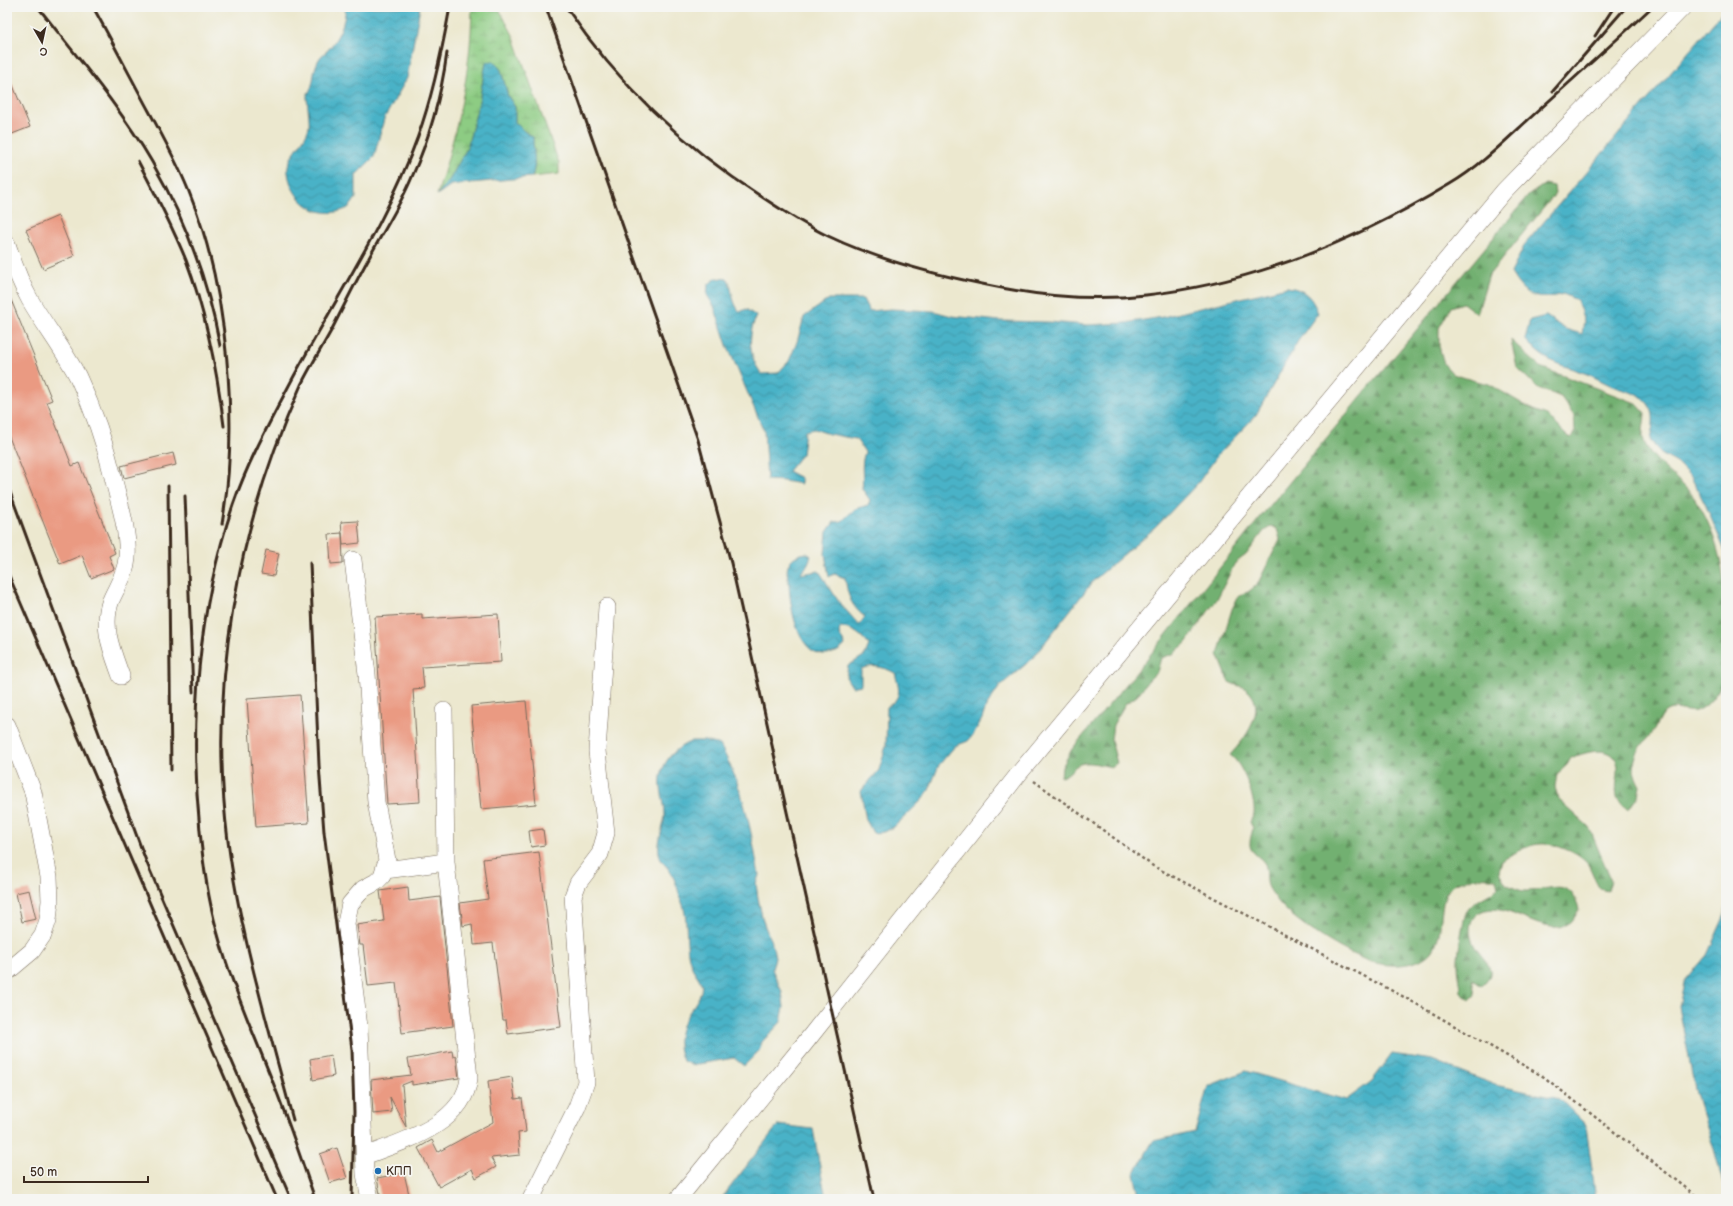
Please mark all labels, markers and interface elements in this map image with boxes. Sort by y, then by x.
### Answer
north arrow [22,22,62,62]
text: С [38,44,48,58]
scale bar [24,1158,148,1184]
place label: КПП [386,1164,412,1179]
text: 50 m [30,1165,57,1180]
marker: КПП [373,1166,383,1176]

